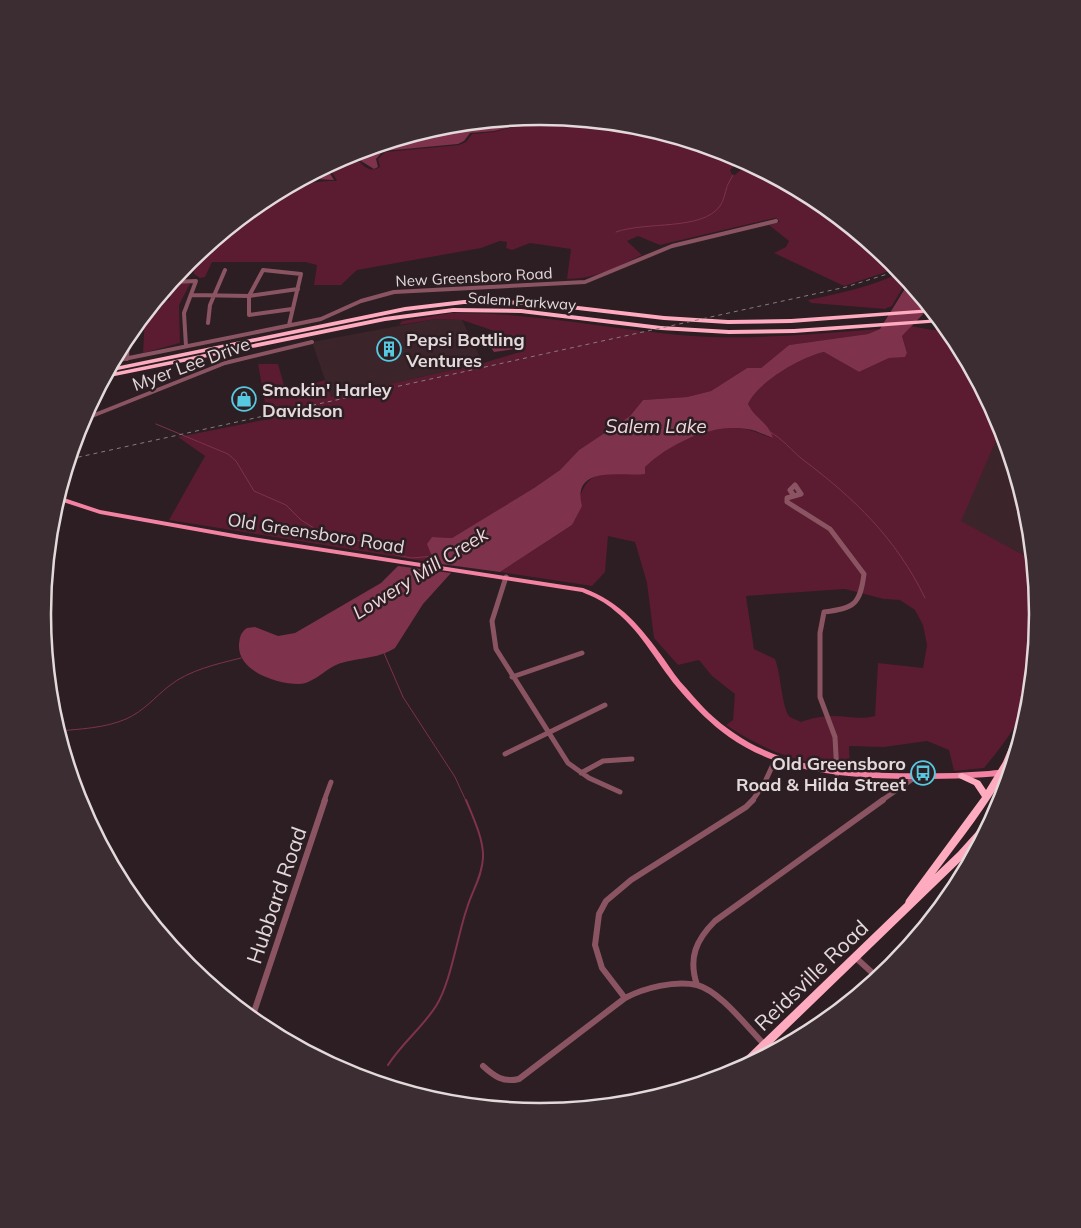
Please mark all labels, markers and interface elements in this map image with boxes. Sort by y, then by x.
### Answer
street label: New Greensboro Road [395,263,553,291]
street label: Salem Parkway [467,288,577,314]
place label: Pepsi Bottling Ventures [405,328,525,372]
street label: Myer Lee Drive [129,332,253,396]
building icon: Pepsi Bottling Ventures [376,336,402,362]
place label: Smokin' Harley Davidson [262,378,392,422]
shop icon: Smokin' Harley Davidson [231,386,257,412]
water label: Salem Lake [605,414,707,438]
street label: Old Greensboro Road [226,508,406,558]
water label: Lowery Mill Creek [348,521,493,624]
place label: Old Greensboro Road & Hilda Street [736,752,906,796]
bus stop icon: Old Greensboro Road & Hilda Street [910,760,936,786]
street label: Hubbard Road [240,823,312,967]
street label: Reidsville Road [749,914,873,1036]

